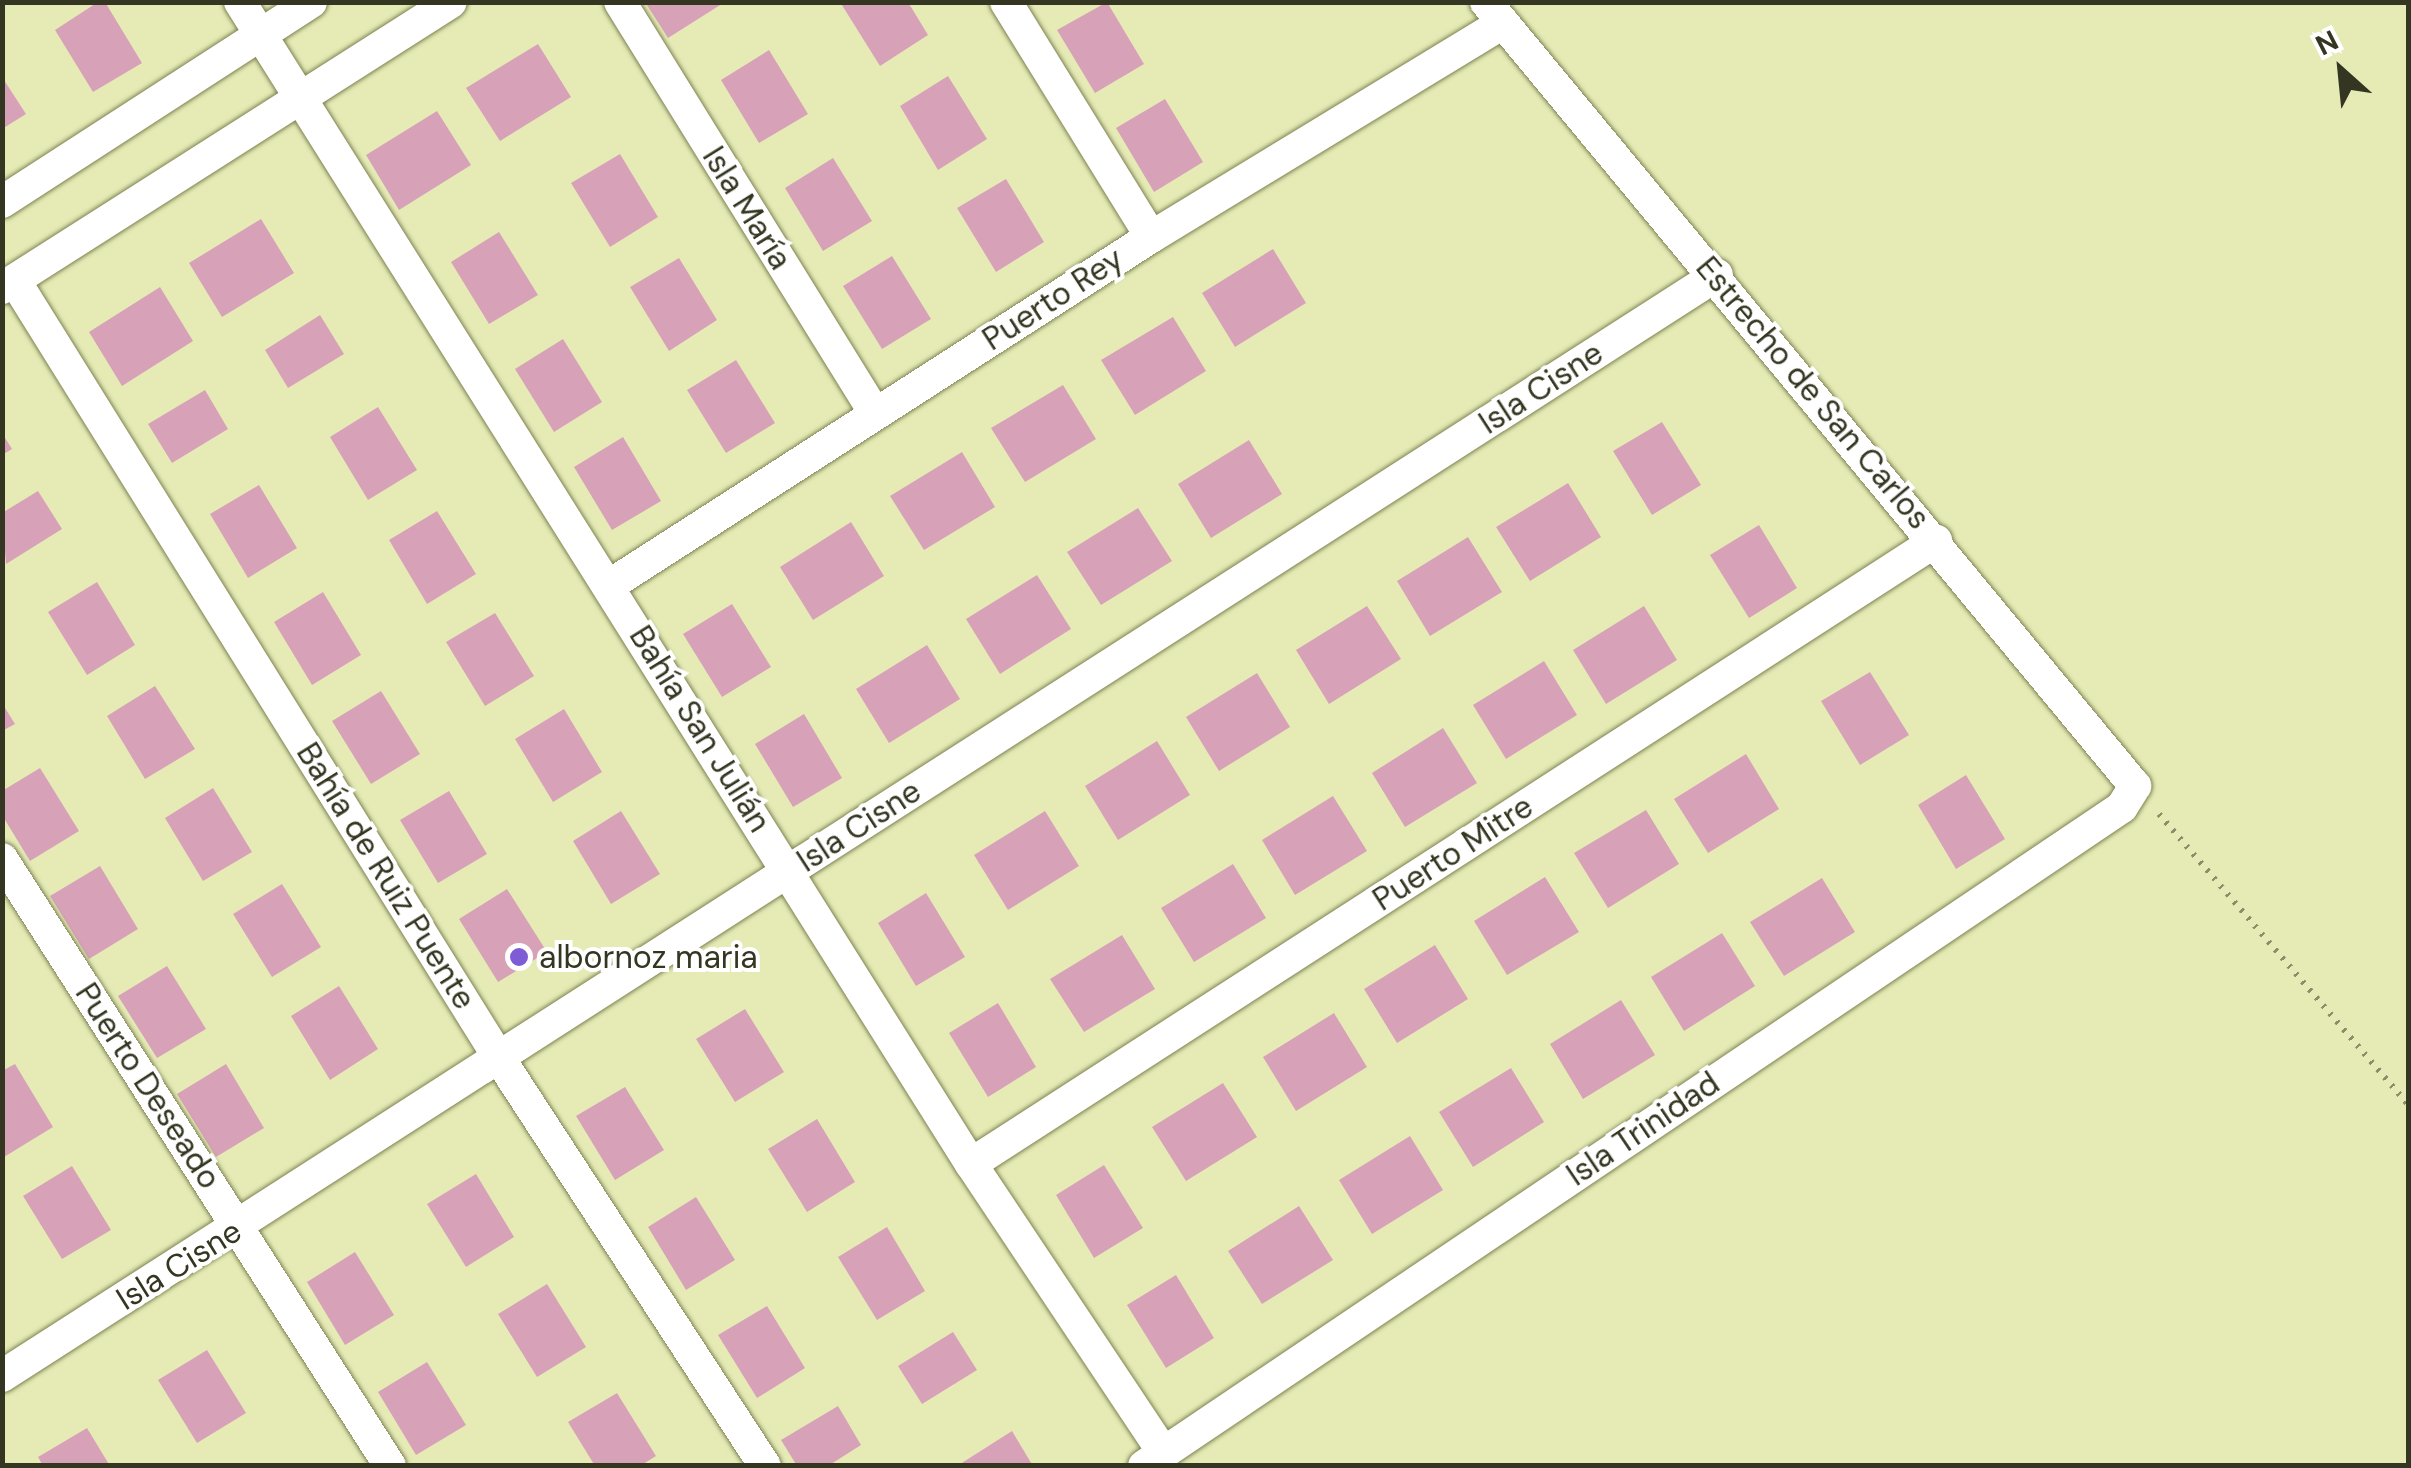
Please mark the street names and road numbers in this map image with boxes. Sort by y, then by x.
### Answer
street label: Isla María [694,140,800,276]
street label: Puerto Rey [976,239,1130,359]
street label: Estrecho de San Carlos [1688,249,1938,537]
street label: Isla Cisne [1472,334,1610,442]
street label: Bahía San Julián [621,619,779,839]
street label: Bahía de Ruiz Puente [288,736,484,1016]
street label: Isla Cisne [790,772,928,880]
street label: Puerto Mitre [1366,787,1540,919]
street label: Puerto Deseado [67,976,229,1196]
street label: Isla Trinidad [1559,1064,1727,1194]
street label: Isla Cisne [110,1212,248,1318]

